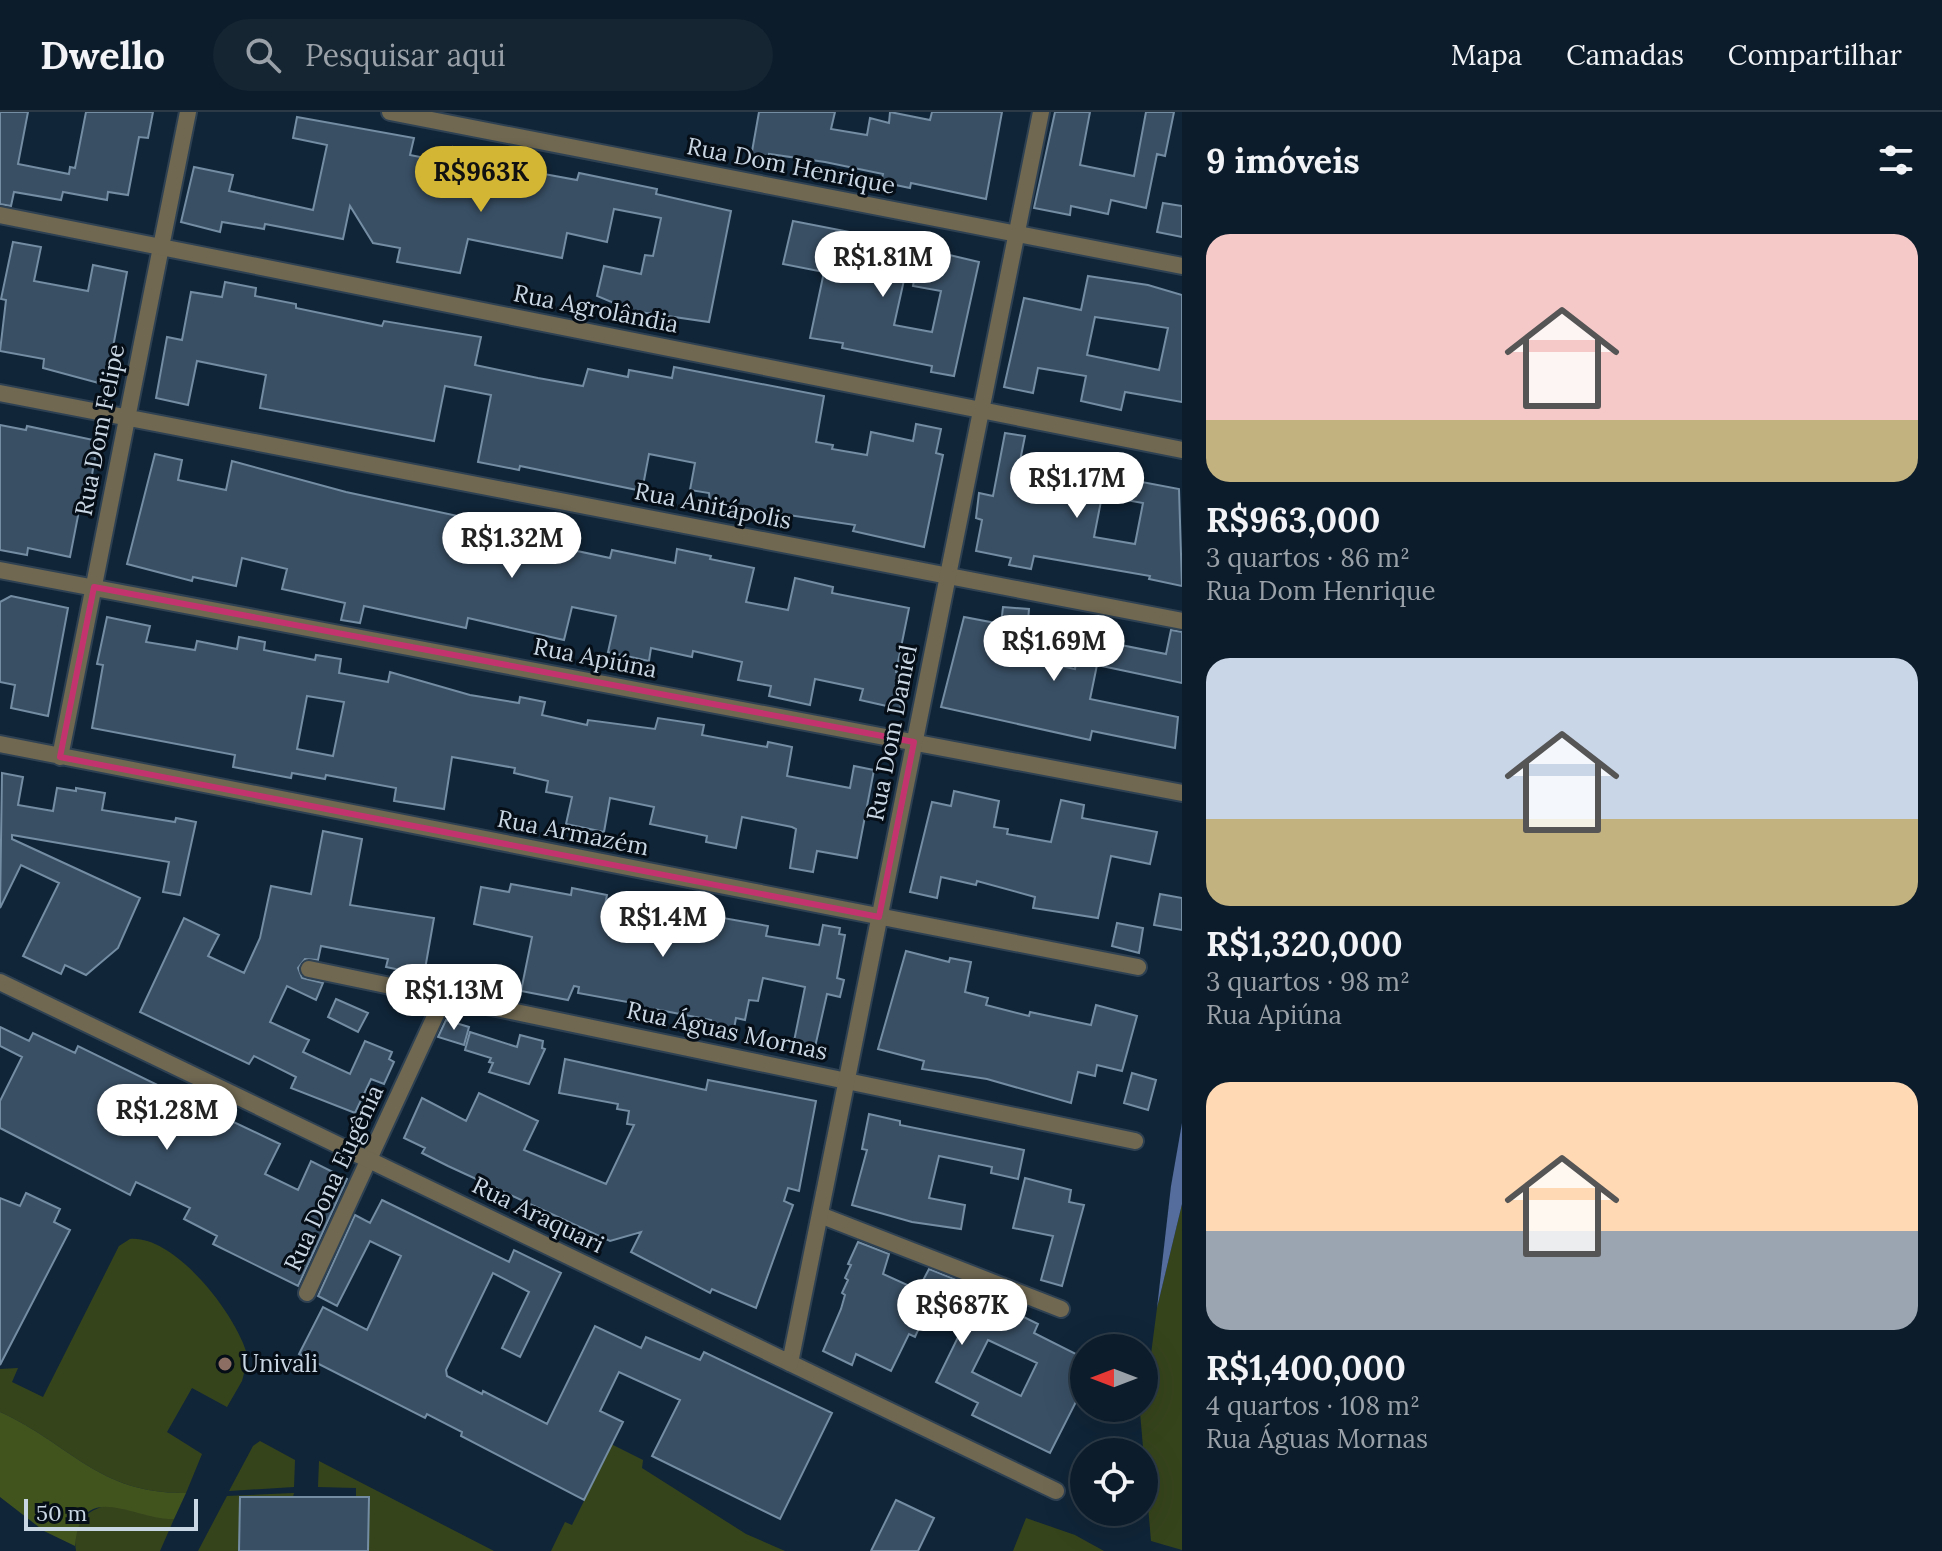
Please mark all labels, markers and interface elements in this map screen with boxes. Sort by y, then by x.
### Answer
search box [213,19,773,91]
text: Dwello [40,31,165,79]
icon: search [241,33,285,77]
text: Pesquisar aqui [305,36,506,74]
text: Mapa [1451,37,1522,73]
text: Camadas [1566,37,1684,73]
text: Compartilhar [1728,37,1902,73]
street label: Rua Dom Henrique [684,130,898,201]
icon: filters [1874,138,1918,182]
text: 9 imóveis [1206,139,1360,182]
pin: R$963K [416,146,546,214]
text: R$963K [433,155,529,188]
pin: R$1.81M [809,231,957,299]
text: R$1.81M [833,240,933,273]
street label: Rua Agrolândia [511,277,681,340]
icon: home [1490,286,1634,430]
street label: Rua Dom Felipe [68,341,131,518]
pin: R$1.17M [1003,452,1151,520]
text: R$1.17M [1028,461,1126,494]
street label: Rua Anitápolis [632,475,794,536]
text: R$963,000 [1206,498,1380,541]
pin: R$1.32M [438,512,586,580]
text: R$1.32M [460,521,564,554]
text: 3 quartos · 86 m² [1206,541,1410,574]
text: Rua Dom Henrique [1206,574,1436,607]
pin: R$1.69M [980,615,1128,683]
text: R$1.69M [1002,624,1106,657]
street label: Rua Apiúna [531,630,660,685]
street label: Rua Dom Daniel [859,642,924,824]
icon: home [1490,710,1634,854]
street label: Rua Armazém [495,803,652,862]
pin: R$1.4M [598,891,728,959]
text: R$1.4M [618,900,708,933]
text: R$1,320,000 [1206,922,1403,965]
pin: R$1.13M [380,964,528,1032]
text: 3 quartos · 98 m² [1206,965,1410,998]
text: R$1.13M [404,973,504,1006]
street label: Rua Águas Mornas [624,994,831,1067]
text: Rua Apiúna [1206,998,1342,1031]
street label: Rua Dona Eugênia [277,1080,390,1276]
pin: R$1.28M [93,1084,241,1152]
text: R$1.28M [115,1093,219,1126]
icon: home [1490,1134,1634,1278]
street label: Rua Araquari [467,1169,609,1260]
pin: R$687K [897,1279,1027,1347]
text: R$687K [915,1288,1009,1321]
north arrow [1070,1334,1158,1422]
map controls [1070,1334,1158,1526]
text: R$1,400,000 [1206,1346,1406,1389]
place label: Univali [241,1348,318,1379]
marker: Univali [216,1355,234,1373]
text: 4 quartos · 108 m² [1206,1389,1420,1422]
text: Rua Águas Mornas [1206,1422,1428,1455]
button: locate [1070,1438,1158,1526]
scale bar [24,1495,198,1531]
text: 50 m [36,1499,87,1527]

